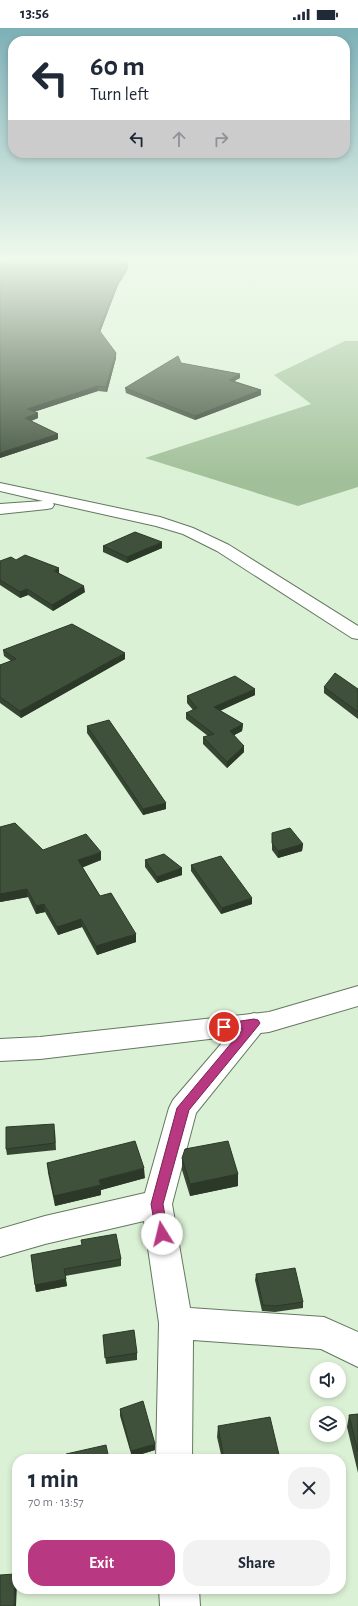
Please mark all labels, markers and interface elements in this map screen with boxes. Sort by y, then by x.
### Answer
text: 13:56 [20,6,49,21]
icon: left [24,52,76,104]
text: 60 m [90,53,145,81]
text: Turn left [90,86,149,104]
icon: left [126,128,148,150]
icon: ahead [168,128,190,150]
icon: right [210,128,232,150]
pin [207,1010,241,1044]
icon: arrive [213,1016,235,1038]
position arrow [141,1213,183,1255]
map controls [310,1362,346,1442]
button: sound [310,1362,346,1398]
button: layers [310,1406,346,1442]
button: close [288,1467,330,1509]
text: 1 min [28,1468,79,1492]
text: 70 m · 13:57 [28,1496,84,1509]
button: Exit [28,1540,175,1586]
button: Share [183,1540,330,1586]

